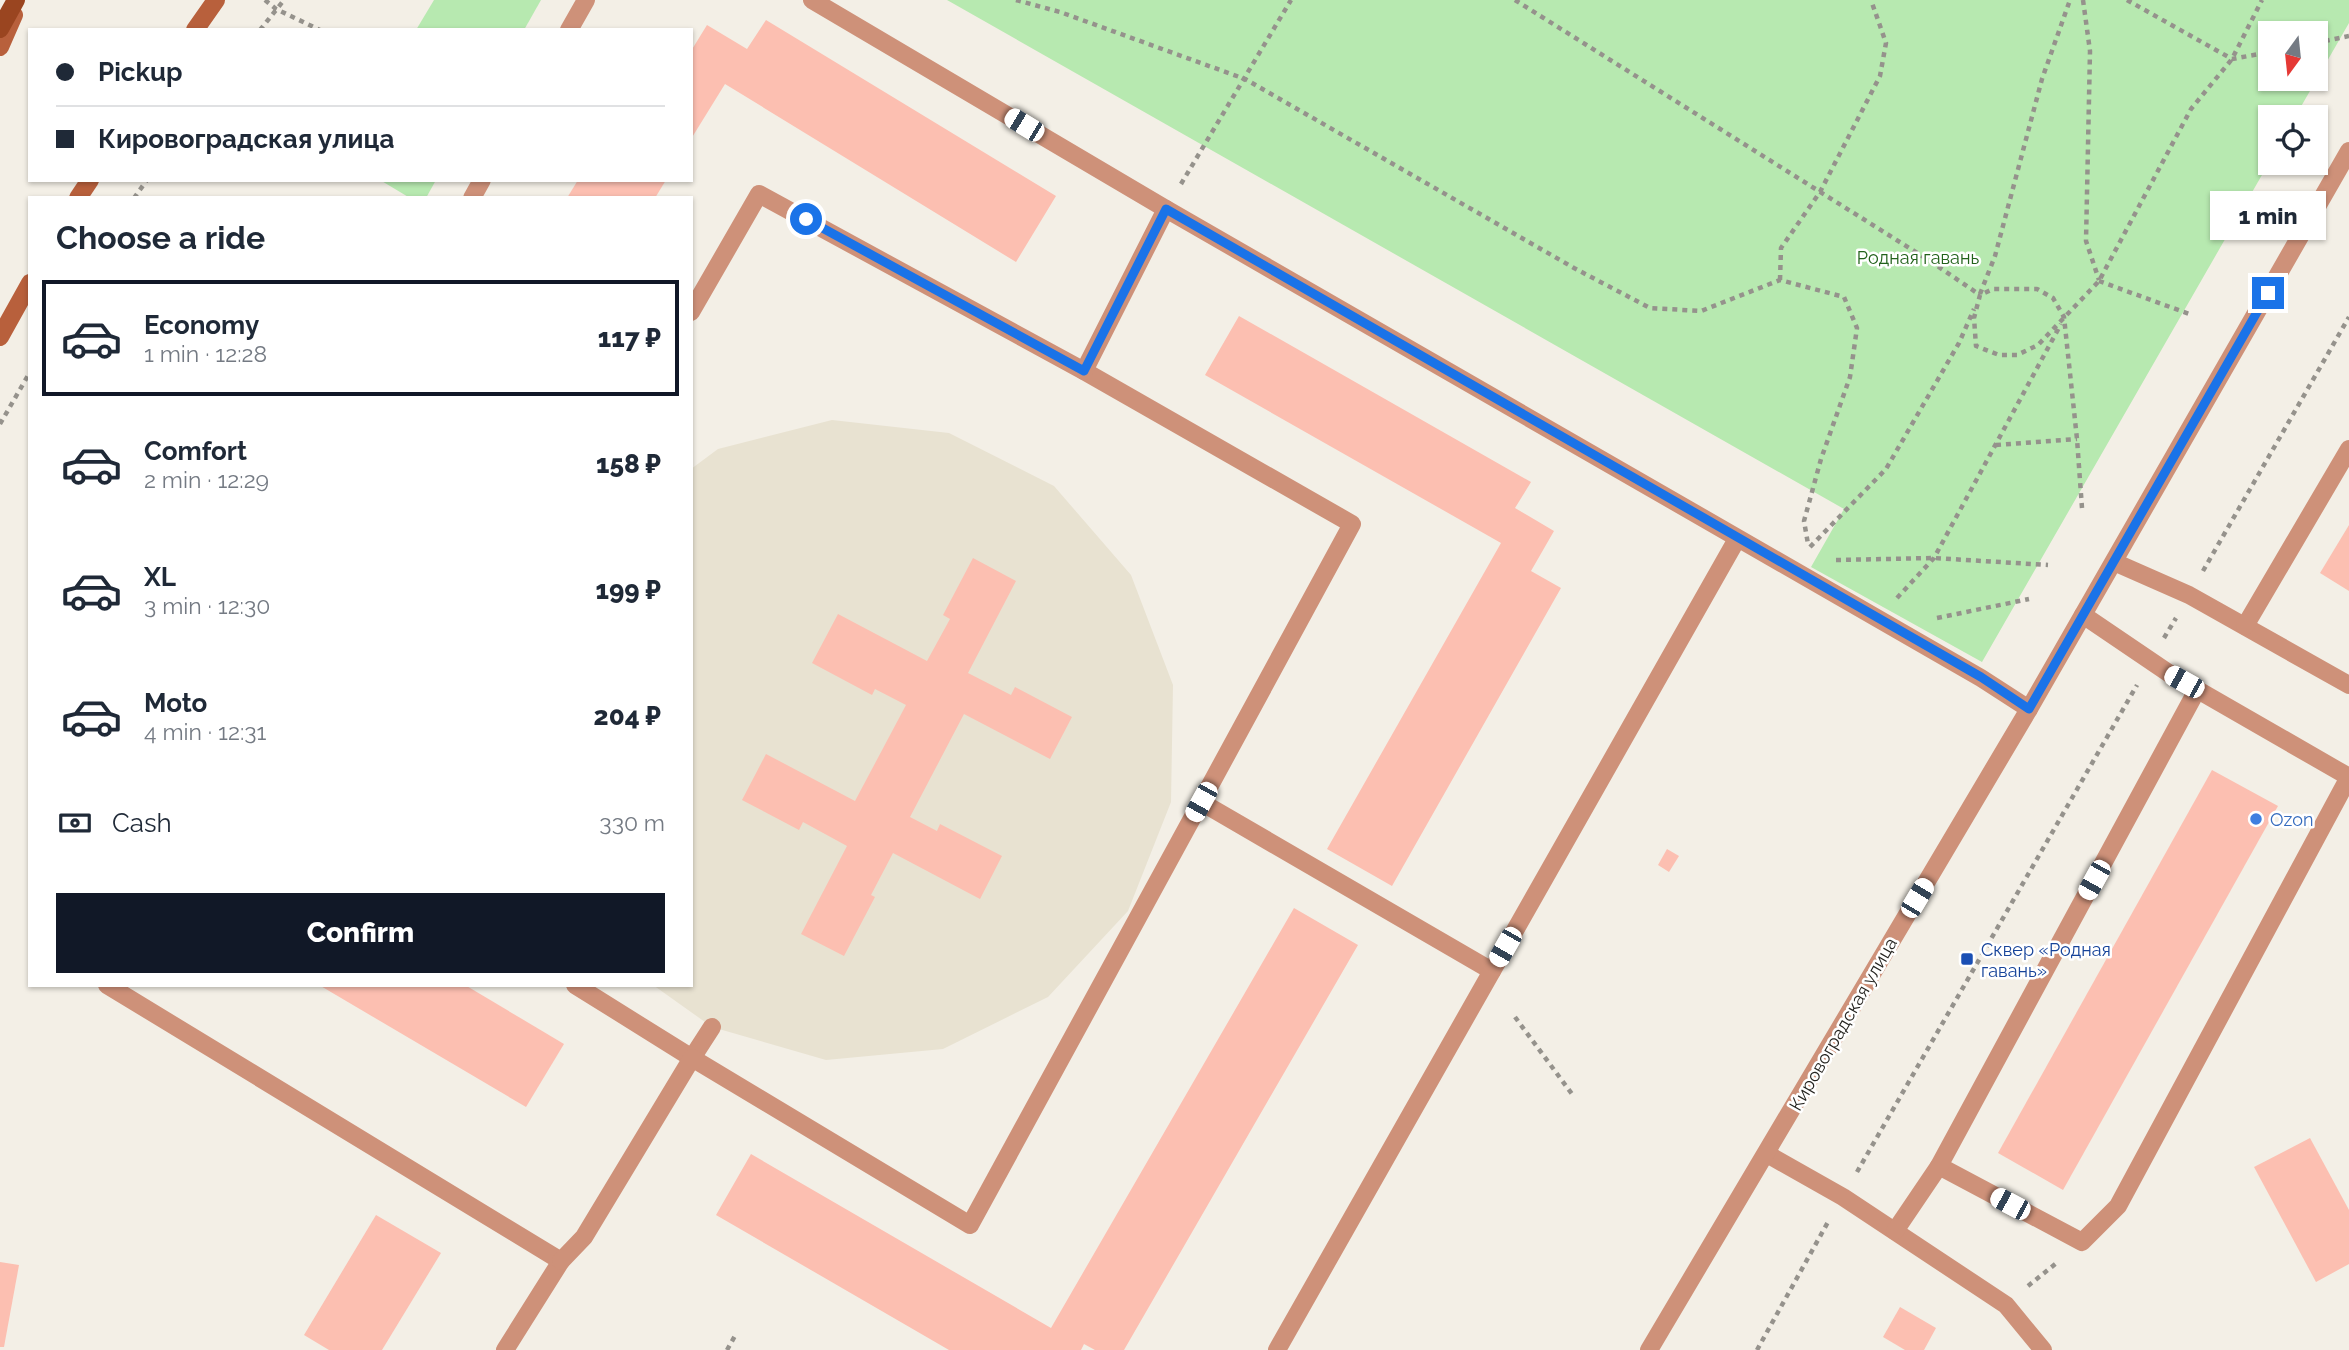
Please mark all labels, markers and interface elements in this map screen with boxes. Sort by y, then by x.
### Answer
north arrow [2258,21,2328,91]
map controls [2258,21,2328,175]
text: Pickup [98,57,183,87]
car [1001,105,1048,145]
button: locate [2258,105,2328,175]
text: Кировоградская улица [98,124,394,154]
callout: 1 min [2210,191,2326,240]
text: 1 min [2238,202,2298,229]
route start [790,203,822,235]
text: Choose a ride [56,219,265,256]
park label: Родная гавань [1857,247,1979,268]
route end [2252,277,2284,309]
icon: car [60,307,123,370]
text: Economy [144,310,259,340]
text: 117 ₽ [598,323,661,353]
text: 1 min · 12:28 [144,340,267,367]
icon: car [60,433,123,496]
text: Comfort [144,436,247,466]
text: 158 ₽ [596,449,661,479]
text: 2 min · 12:29 [144,466,269,493]
icon: car [60,559,123,622]
text: XL [144,562,176,592]
text: 199 ₽ [596,575,661,605]
text: 3 min · 12:30 [144,592,270,619]
car [2161,663,2208,701]
icon: car [60,685,123,748]
text: Moto [144,688,207,718]
text: 204 ₽ [594,701,661,731]
text: 4 min · 12:31 [144,718,266,745]
car [1182,779,1221,825]
icon: cash [56,804,94,842]
text: Cash [112,808,172,838]
text: 330 m [599,809,665,836]
place label: Ozon [2270,809,2313,830]
marker: Ozon [2248,811,2264,827]
car [2075,857,2114,903]
car [1898,875,1937,921]
button: Confirm [56,893,665,973]
car [1486,924,1525,970]
street label: Кировоградская улица [1785,934,1901,1114]
place label: Сквер «Родная гавань» [1981,939,2111,981]
marker: Сквер «Родная гавань» [1959,951,1975,967]
car [1987,1185,2034,1223]

